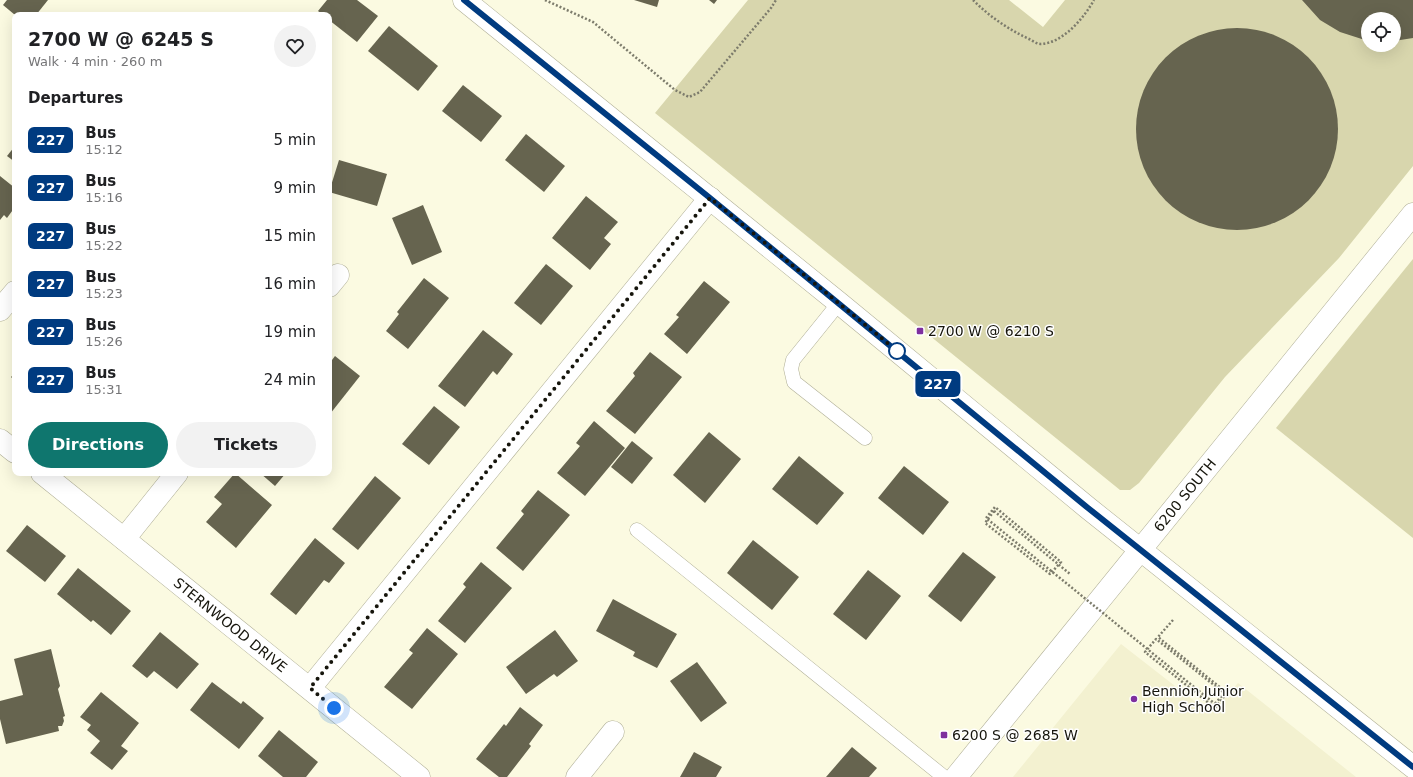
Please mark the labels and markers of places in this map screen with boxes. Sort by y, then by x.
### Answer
place label: 2700 W @ 6210 S [928,323,1054,339]
marker: 2700 W @ 6210 S [915,326,925,336]
unlabelled marker [888,342,906,360]
place label: Bennion Junior High School [1142,683,1244,715]
marker: Bennion Junior High School [1129,694,1139,704]
place label: 6200 S @ 2685 W [952,727,1078,743]
marker: 6200 S @ 2685 W [939,730,949,740]

